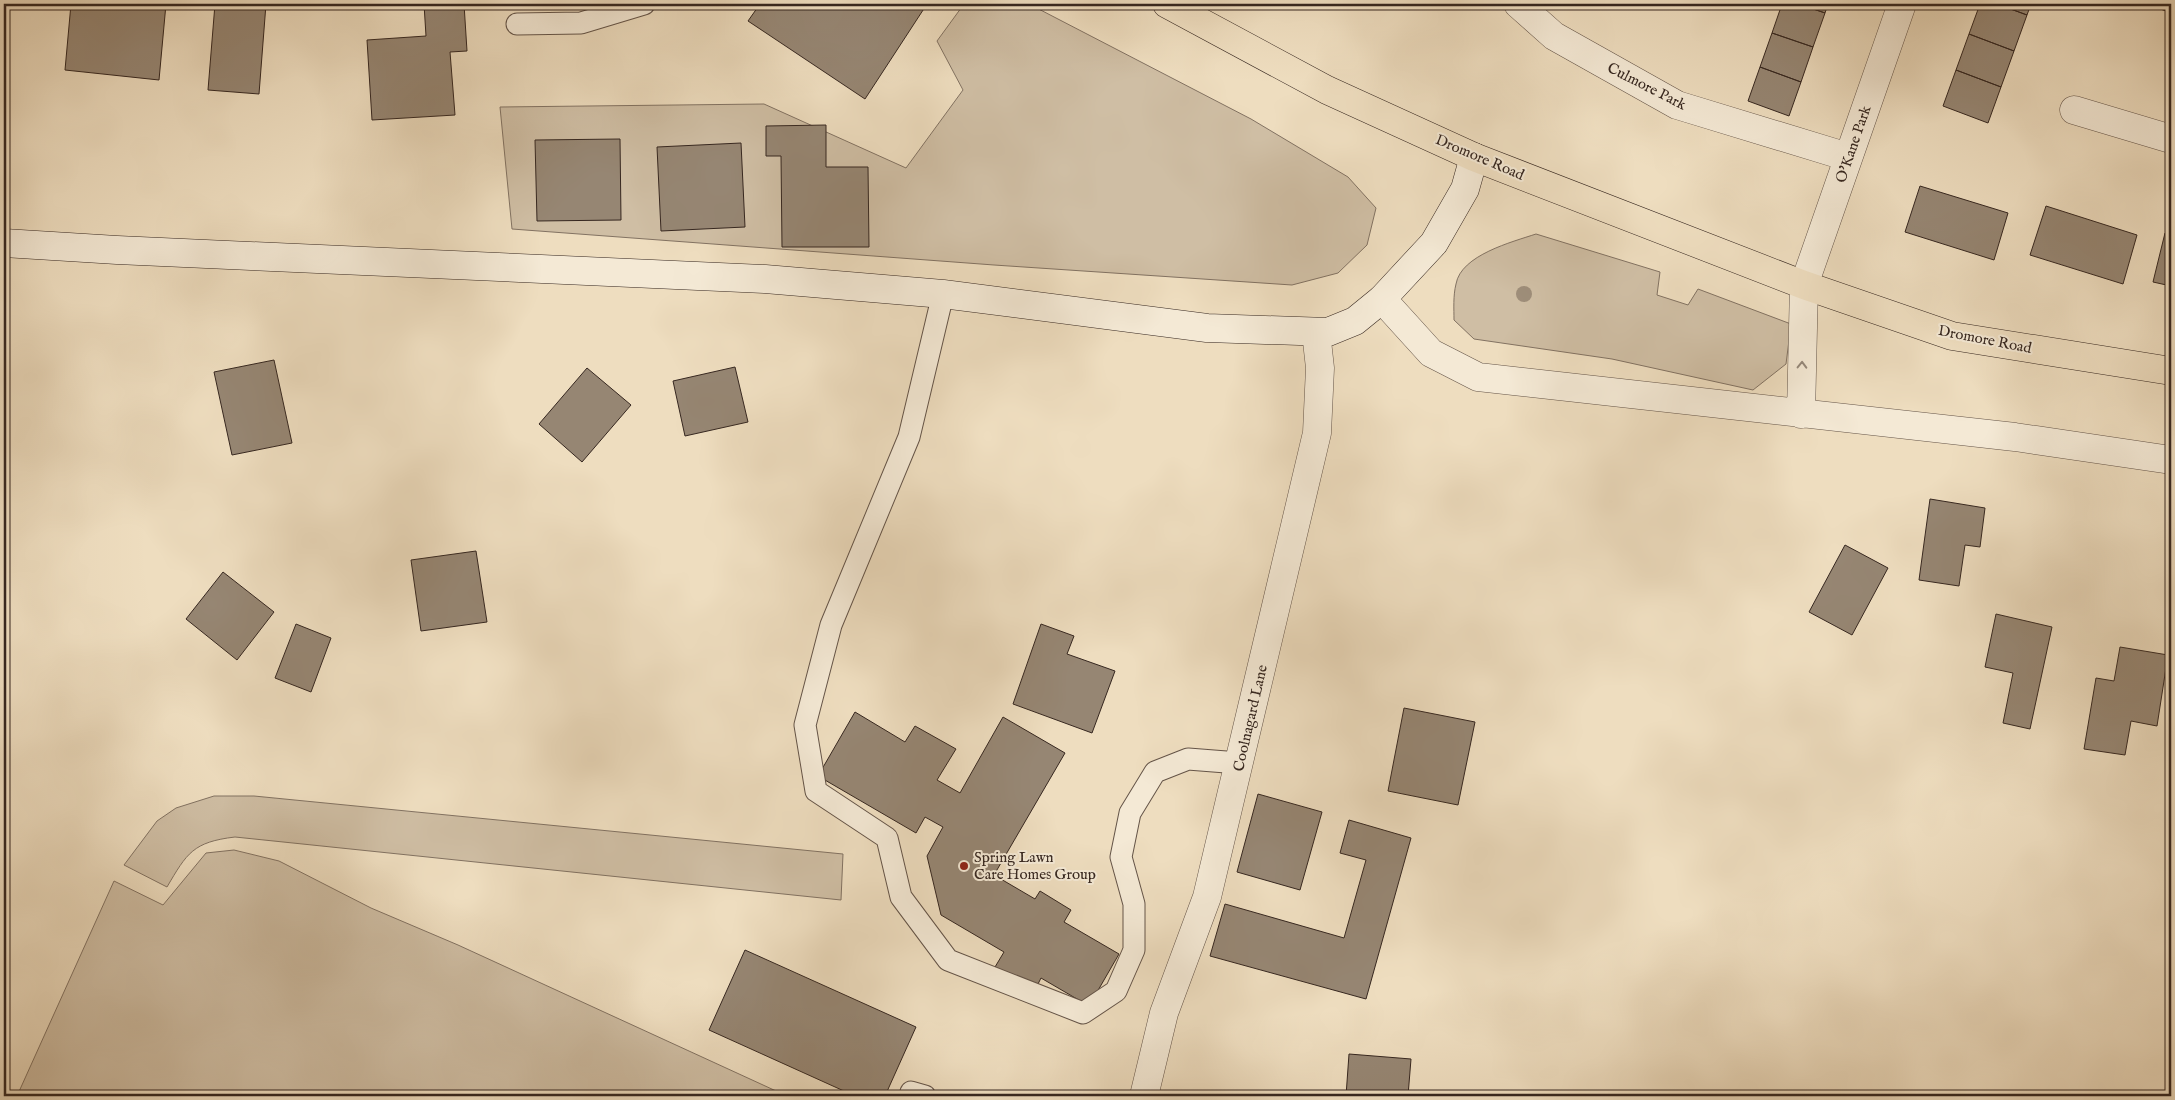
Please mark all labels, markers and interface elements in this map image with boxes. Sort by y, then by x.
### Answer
street label: Culmore Park [1604,58,1690,115]
street label: O'Kane Park [1831,102,1876,185]
street label: Dromore Road [1432,130,1528,185]
street label: Dromore Road [1937,321,2034,358]
one-way arrow [1797,361,1807,368]
street label: Coolnagard Lane [1229,663,1272,773]
place label: Spring Lawn Care Homes Group [974,848,1096,884]
marker: Spring Lawn Care Homes Group [958,860,970,872]

